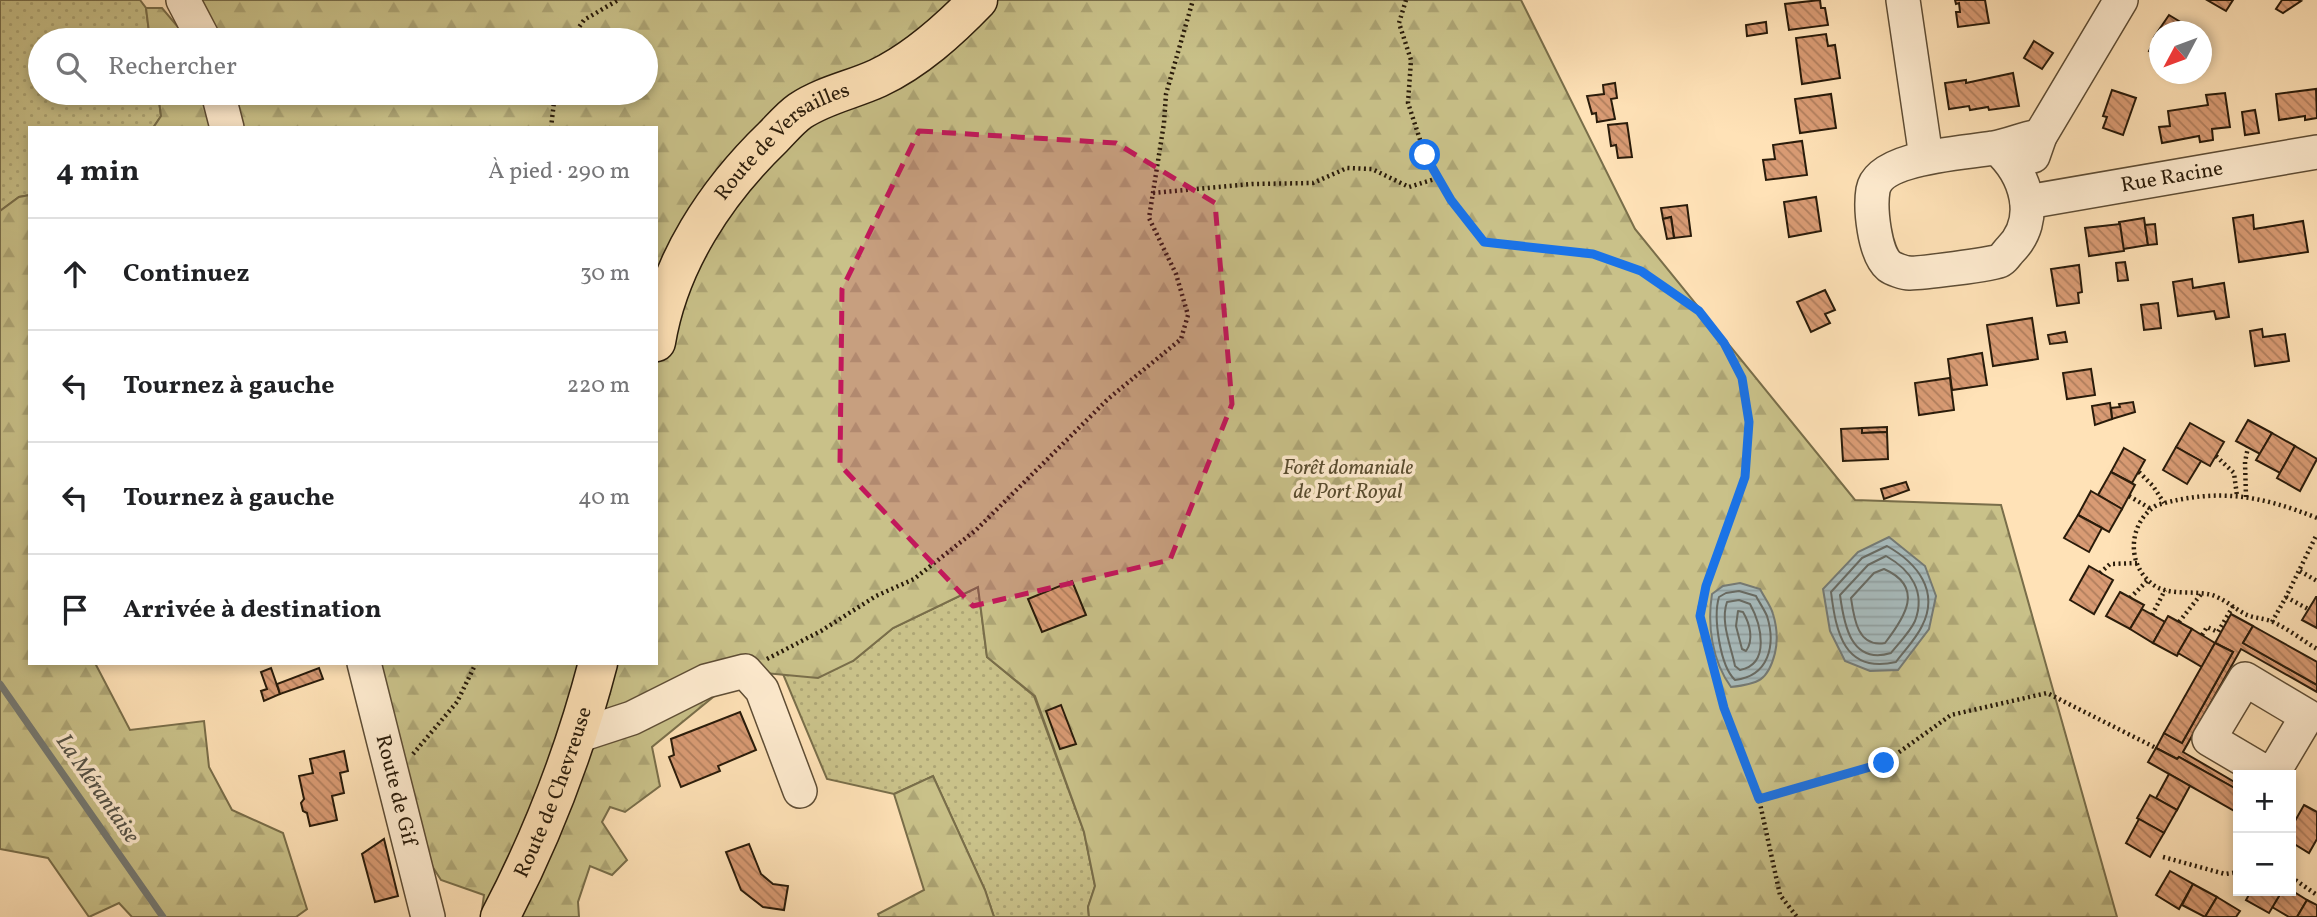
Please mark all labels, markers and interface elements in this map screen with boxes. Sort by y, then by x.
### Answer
north arrow [2149,21,2212,84]
search box [28,28,658,105]
icon: search [52,48,90,86]
text: Rechercher [108,49,237,85]
street label: Route de Versailles [708,76,854,207]
route start [1409,139,1440,170]
text: 4 min [56,151,140,193]
street label: Rue Racine [2118,154,2225,200]
text: À pied · 290 m [488,156,630,188]
icon: ahead [56,255,94,293]
text: Continuez [123,256,249,292]
text: 30 m [580,258,630,290]
icon: left [56,367,94,405]
text: Tournez à gauche [123,368,335,404]
text: 220 m [567,370,630,402]
park label: Forêt domaniale de Port Royal [1283,454,1414,507]
icon: left [56,479,94,517]
text: Tournez à gauche [123,480,335,516]
text: 40 m [578,482,630,514]
icon: arrive [56,591,94,629]
text: Arrivée à destination [123,592,382,628]
street label: Route de Chevreuse [507,703,599,883]
water label: La Mérantaise [47,728,147,851]
street label: Route de Gif [368,732,424,850]
route end [1868,747,1899,778]
map controls [2233,770,2296,896]
button: + [2233,770,2296,833]
button: − [2233,833,2296,896]

